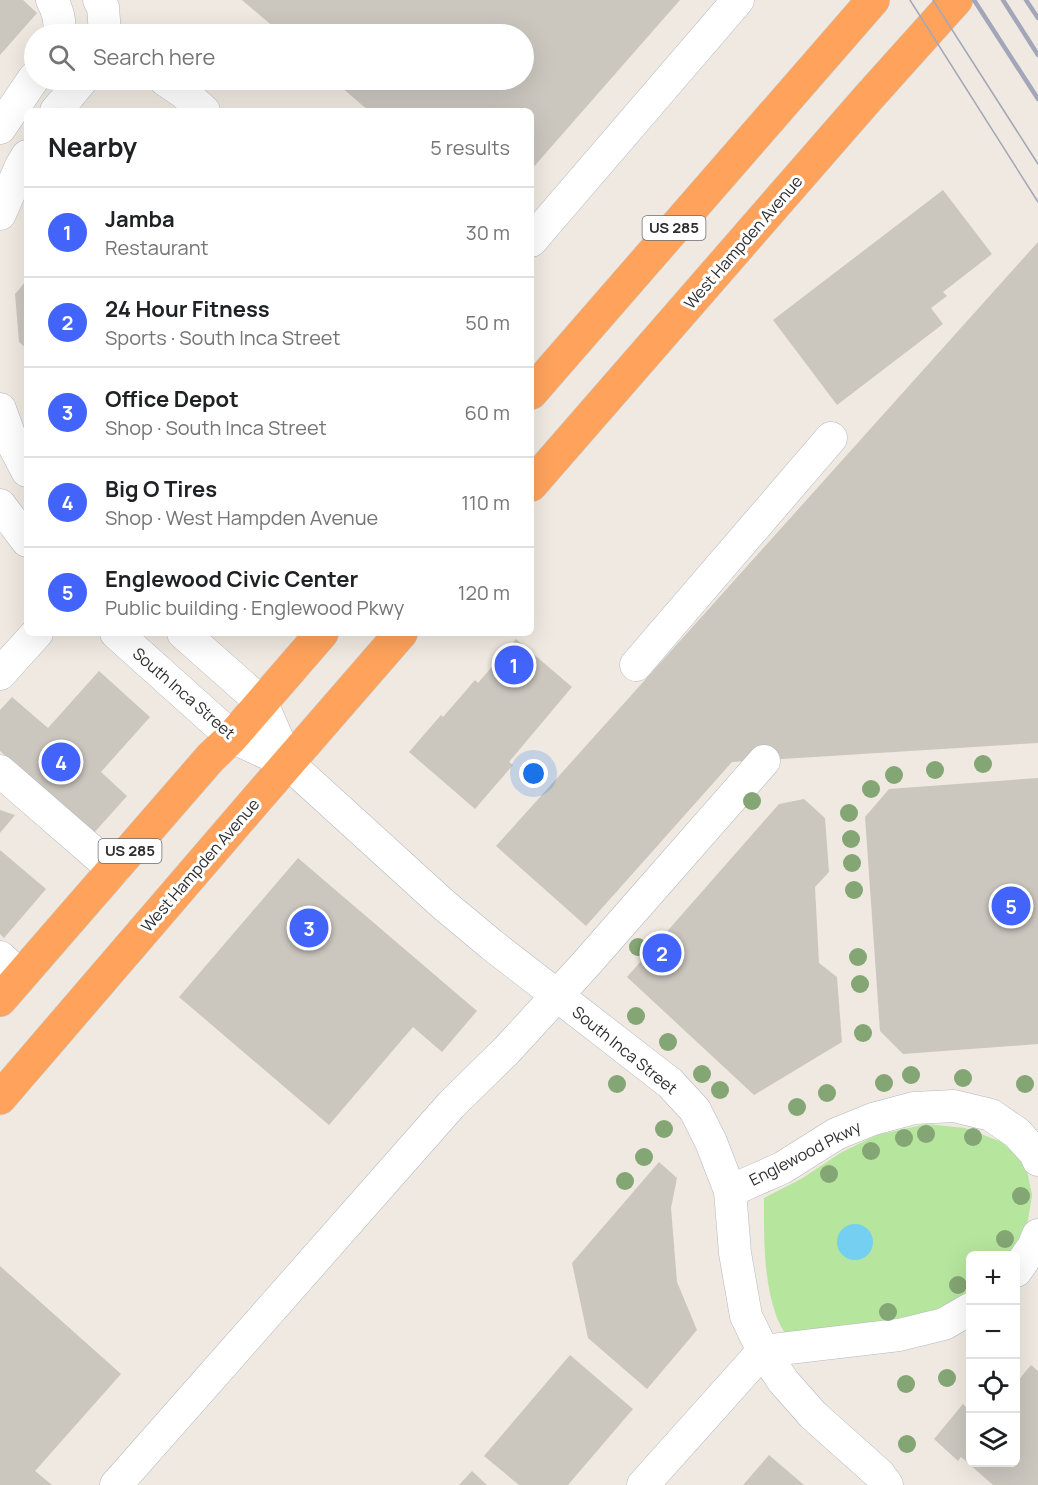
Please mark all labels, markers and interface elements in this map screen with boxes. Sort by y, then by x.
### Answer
search box [24,24,534,90]
icon: search [45,41,78,74]
text: Search here [93,42,215,72]
text: Nearby [48,129,137,165]
text: 5 results [430,134,510,161]
street label: West Hampden Avenue [679,171,807,313]
text: Jamba [105,204,175,234]
road number: US 285 [642,216,706,240]
text: 1 [63,219,72,246]
text: 30 m [466,219,510,246]
text: Restaurant [105,234,209,261]
text: 24 Hour Fitness [105,294,270,324]
text: 2 [62,309,73,336]
text: 50 m [465,309,510,336]
text: Sports · South Inca Street [105,324,341,351]
text: Office Depot [105,384,239,414]
text: 3 [62,399,73,426]
text: 60 m [464,399,510,426]
text: Shop · South Inca Street [105,414,327,441]
text: Big O Tires [105,474,217,504]
text: 4 [61,489,74,516]
text: 110 m [461,489,510,516]
text: Shop · West Hampden Avenue [105,504,378,531]
text: Englewood Civic Center [105,564,358,594]
text: 5 [62,579,73,606]
text: 120 m [458,579,510,606]
text: Public building · Englewood Pkwy [105,594,404,621]
street label: South Inca Street [128,642,240,744]
pin: 1 [494,642,534,688]
pin: 4 [42,740,80,784]
your location [519,759,548,788]
street label: West Hampden Avenue [136,794,264,936]
road number: US 285 [98,839,162,863]
pin: 5 [992,884,1030,928]
pin: 3 [290,906,328,950]
pin: 2 [642,930,682,976]
street label: South Inca Street [568,1001,682,1099]
street label: Englewood Pkwy [745,1115,865,1191]
map controls [966,1251,1020,1467]
button: + [966,1251,1020,1305]
button: − [966,1305,1020,1359]
button: locate [966,1359,1020,1413]
button: layers [966,1413,1020,1467]

